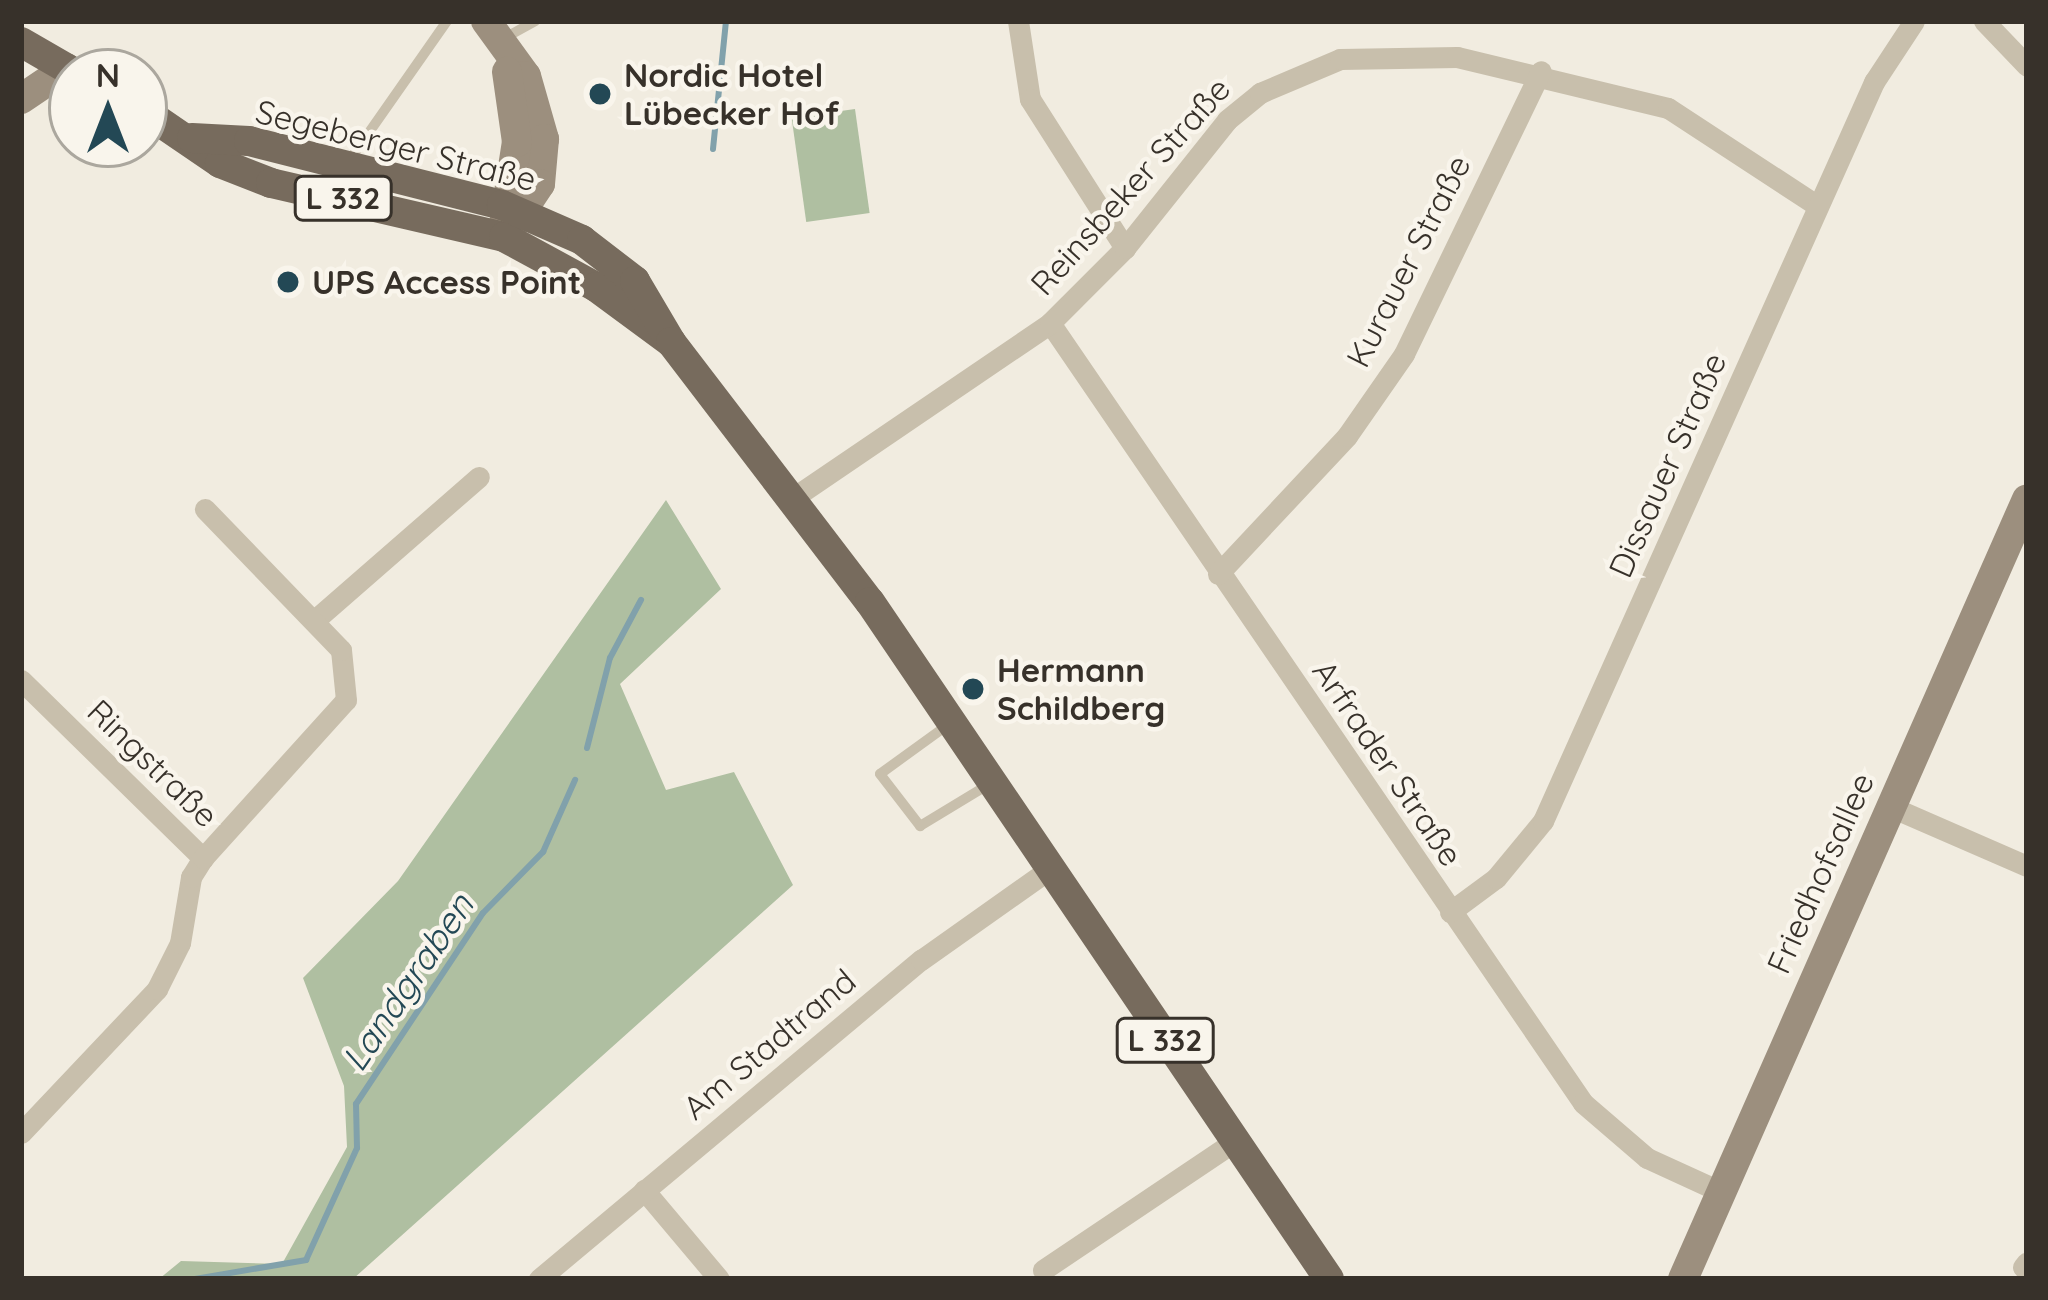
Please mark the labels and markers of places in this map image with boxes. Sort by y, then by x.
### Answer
place label: Nordic Hotel Lübecker Hof [624,55,839,133]
marker: Nordic Hotel Lübecker Hof [587,81,613,107]
place label: UPS Access Point [312,262,581,302]
marker: UPS Access Point [275,269,301,295]
place label: Hermann Schildberg [997,650,1165,728]
marker: Hermann Schildberg [960,676,986,702]

